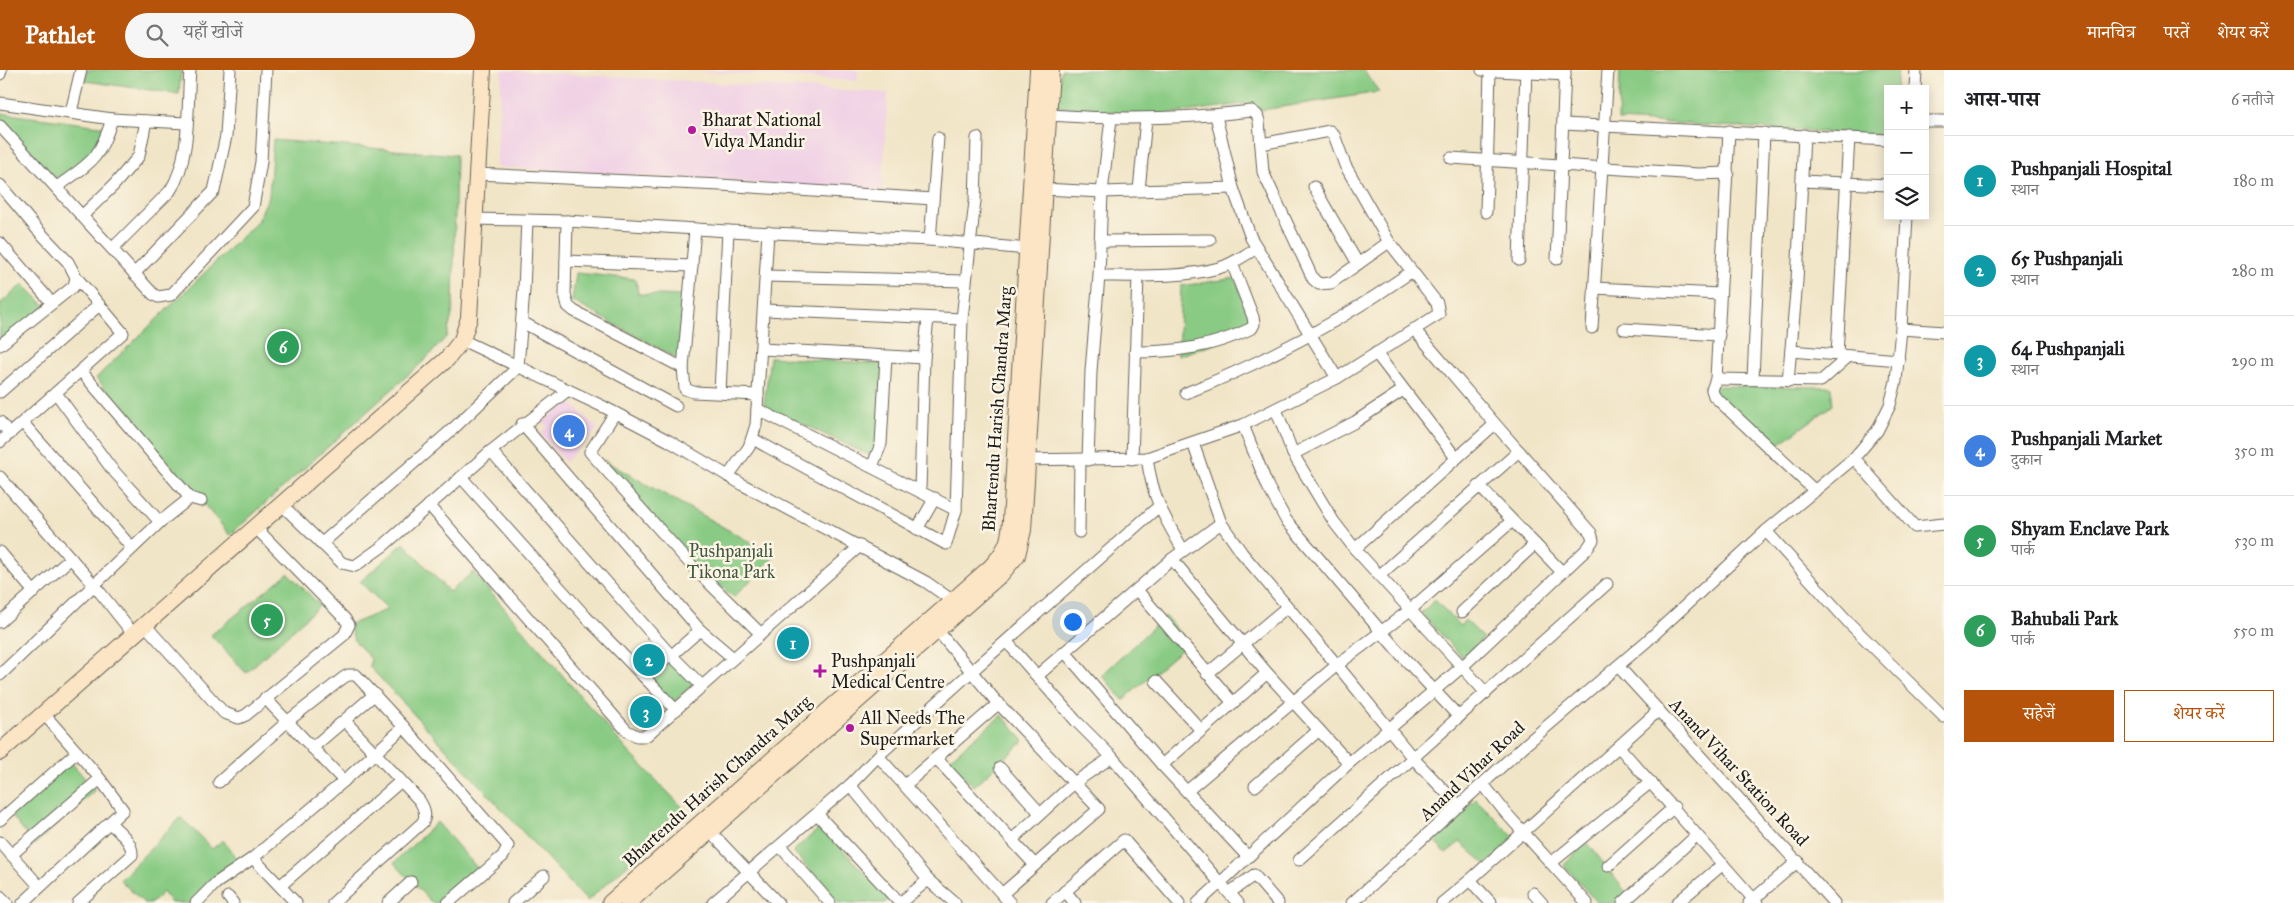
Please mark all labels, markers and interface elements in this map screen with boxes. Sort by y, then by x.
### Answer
search box [125,13,475,58]
text: Pathlet [25,20,95,50]
text: यहाँ खोजें [183,20,243,43]
icon: search [143,21,171,49]
text: मानचित्र [2087,21,2136,43]
text: परतें [2164,21,2189,43]
text: शेयर करें [2217,21,2269,43]
map controls [1884,85,1929,220]
button: + [1884,85,1929,130]
text: आस-पास [1964,86,2039,112]
text: 6 नतीजे [2231,90,2274,109]
place label: Bharat National Vidya Mandir [701,109,821,152]
marker: Bharat National Vidya Mandir [686,124,698,136]
button: − [1884,130,1929,175]
text: Pushpanjali Hospital [2011,157,2172,180]
text: 1 [1977,171,1983,190]
text: 180 m [2233,171,2274,190]
button: layers [1884,175,1929,220]
text: स्थान [2011,180,2039,199]
text: 65 Pushpanjali [2011,247,2123,270]
text: 2 [1976,261,1984,280]
text: 280 m [2231,261,2274,280]
text: स्थान [2011,270,2039,289]
street label: Bhartendu Harish Chandra Marg [977,285,1018,532]
pin: 6 [267,328,299,366]
text: 64 Pushpanjali [2011,337,2125,360]
text: 3 [1977,351,1983,370]
text: 290 m [2231,351,2274,370]
text: स्थान [2011,360,2039,379]
pin: 4 [553,412,585,450]
text: Pushpanjali Market [2011,427,2162,450]
text: 4 [1976,441,1984,460]
text: 350 m [2234,441,2274,460]
text: दुकान [2011,450,2042,469]
text: Shyam Enclave Park [2011,517,2169,540]
text: 5 [1976,531,1984,550]
text: 530 m [2234,531,2274,550]
park label: Pushpanjali Tikona Park [687,540,776,583]
text: पार्क [2011,540,2035,559]
pin: 5 [251,601,283,639]
text: Bahubali Park [2011,607,2118,630]
your location [1060,609,1086,635]
text: 6 [1976,621,1984,640]
text: 550 m [2233,621,2274,640]
pin: 1 [777,624,809,662]
text: पार्क [2011,630,2035,649]
pin: 2 [633,641,665,679]
place label: Pushpanjali Medical Centre [831,650,945,693]
marker: Pushpanjali Medical Centre [813,664,827,678]
street label: Bhartendu Harish Chandra Marg [618,690,817,872]
button: सहेजें [1964,690,2114,742]
button: शेयर करें [2124,690,2274,742]
pin: 3 [630,693,662,731]
street label: Anand Vihar Station Road [1664,693,1813,851]
place label: All Needs The Supermarket [859,707,965,750]
street label: Anand Vihar Road [1414,717,1529,826]
marker: All Needs The Supermarket [844,722,856,734]

